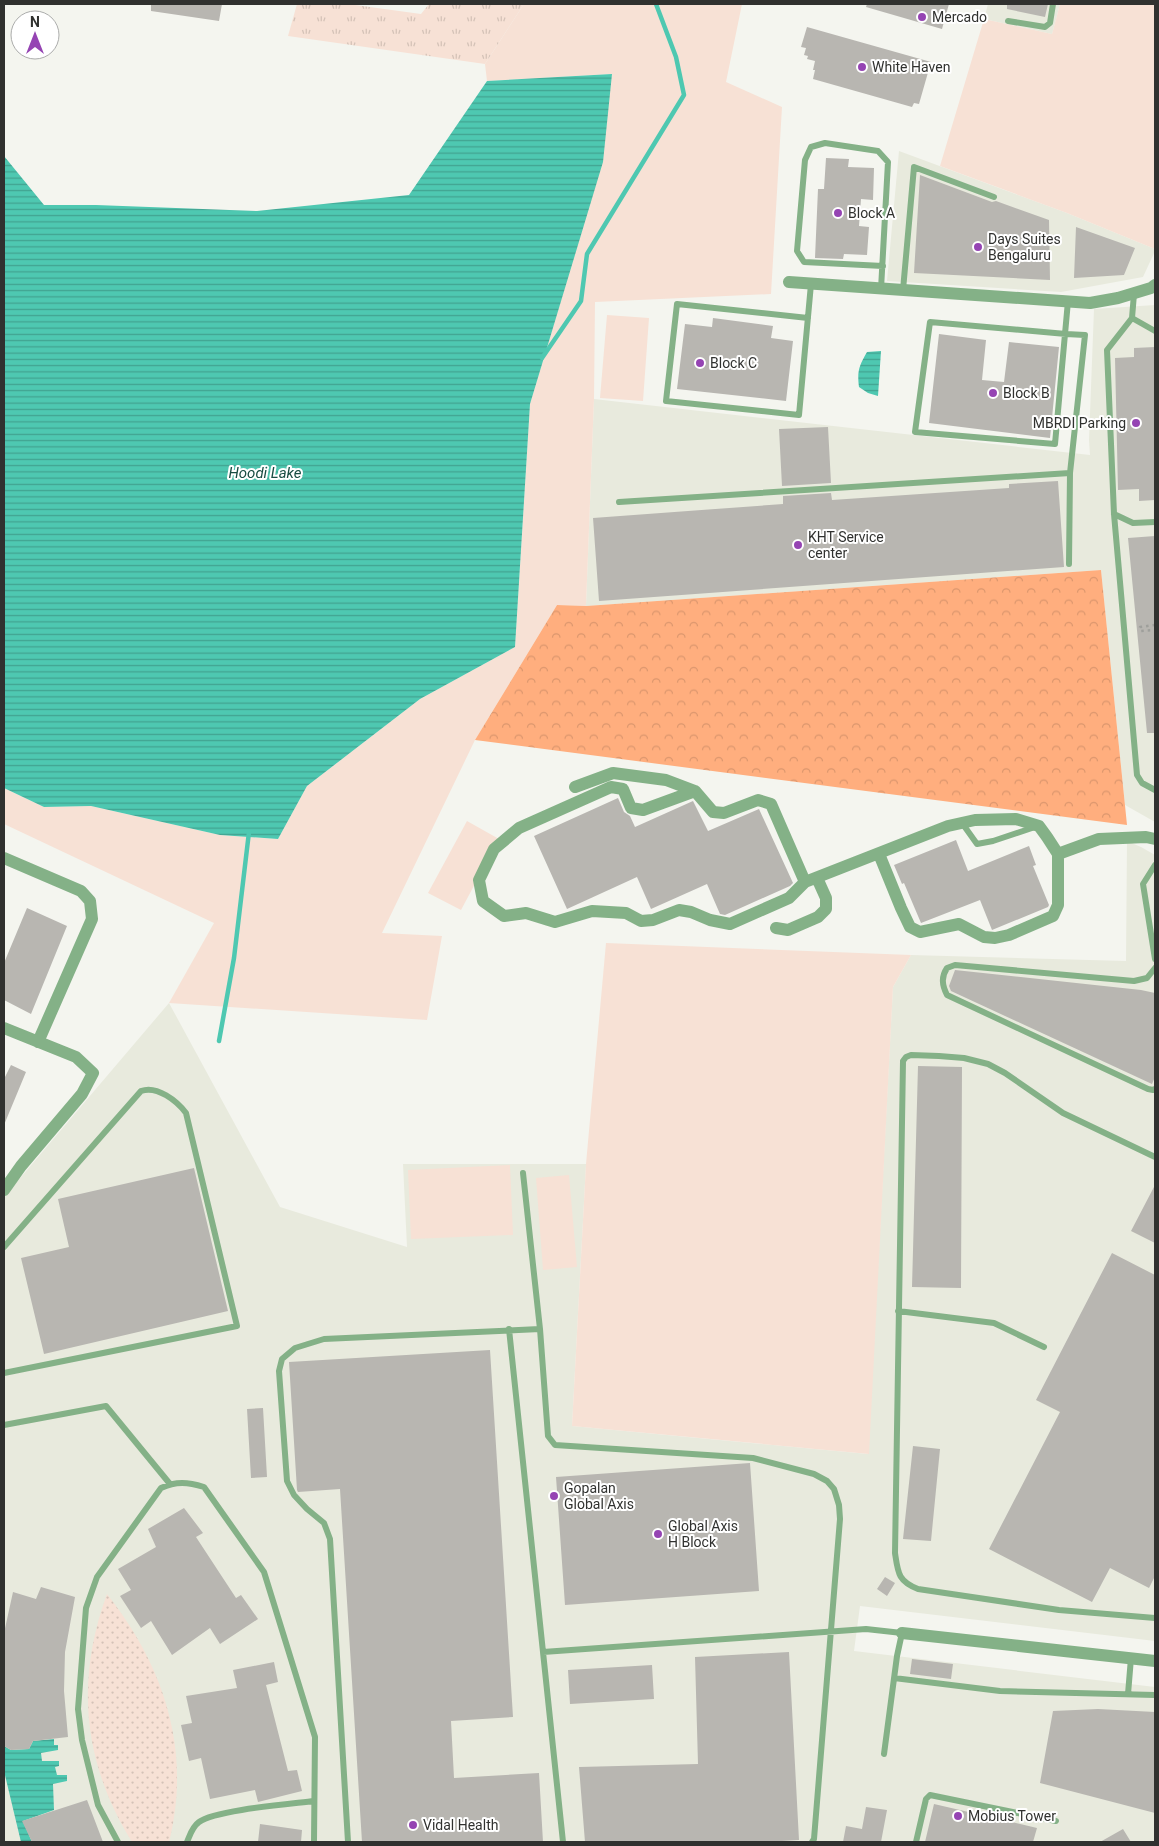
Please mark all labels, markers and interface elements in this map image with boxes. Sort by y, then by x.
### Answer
place label: Mercado [932,9,987,25]
north arrow [10,10,60,60]
marker: Mercado [916,11,928,23]
text: N [30,14,40,30]
place label: White Haven [872,59,950,75]
marker: White Haven [856,61,868,73]
place label: Block A [848,205,895,221]
marker: Block A [832,207,844,219]
place label: Days Suites Bengaluru [988,231,1061,263]
marker: Days Suites Bengaluru [972,241,984,253]
place label: Block C [710,355,757,371]
marker: Block C [694,357,706,369]
place label: Block B [1003,385,1050,401]
marker: Block B [987,387,999,399]
place label: MBRDI Parking [1033,415,1126,431]
marker: MBRDI Parking [1130,417,1142,429]
water label: Hoodi Lake [228,464,302,482]
place label: KHT Service center [808,529,884,561]
marker: KHT Service center [792,539,804,551]
place label: Gopalan Global Axis [564,1480,634,1512]
marker: Gopalan Global Axis [548,1490,560,1502]
place label: Global Axis H Block [668,1518,738,1550]
marker: Global Axis H Block [652,1528,664,1540]
place label: Mobius Tower [968,1808,1056,1824]
marker: Mobius Tower [952,1810,964,1822]
place label: Vidal Health [423,1817,498,1833]
marker: Vidal Health [407,1819,419,1831]

